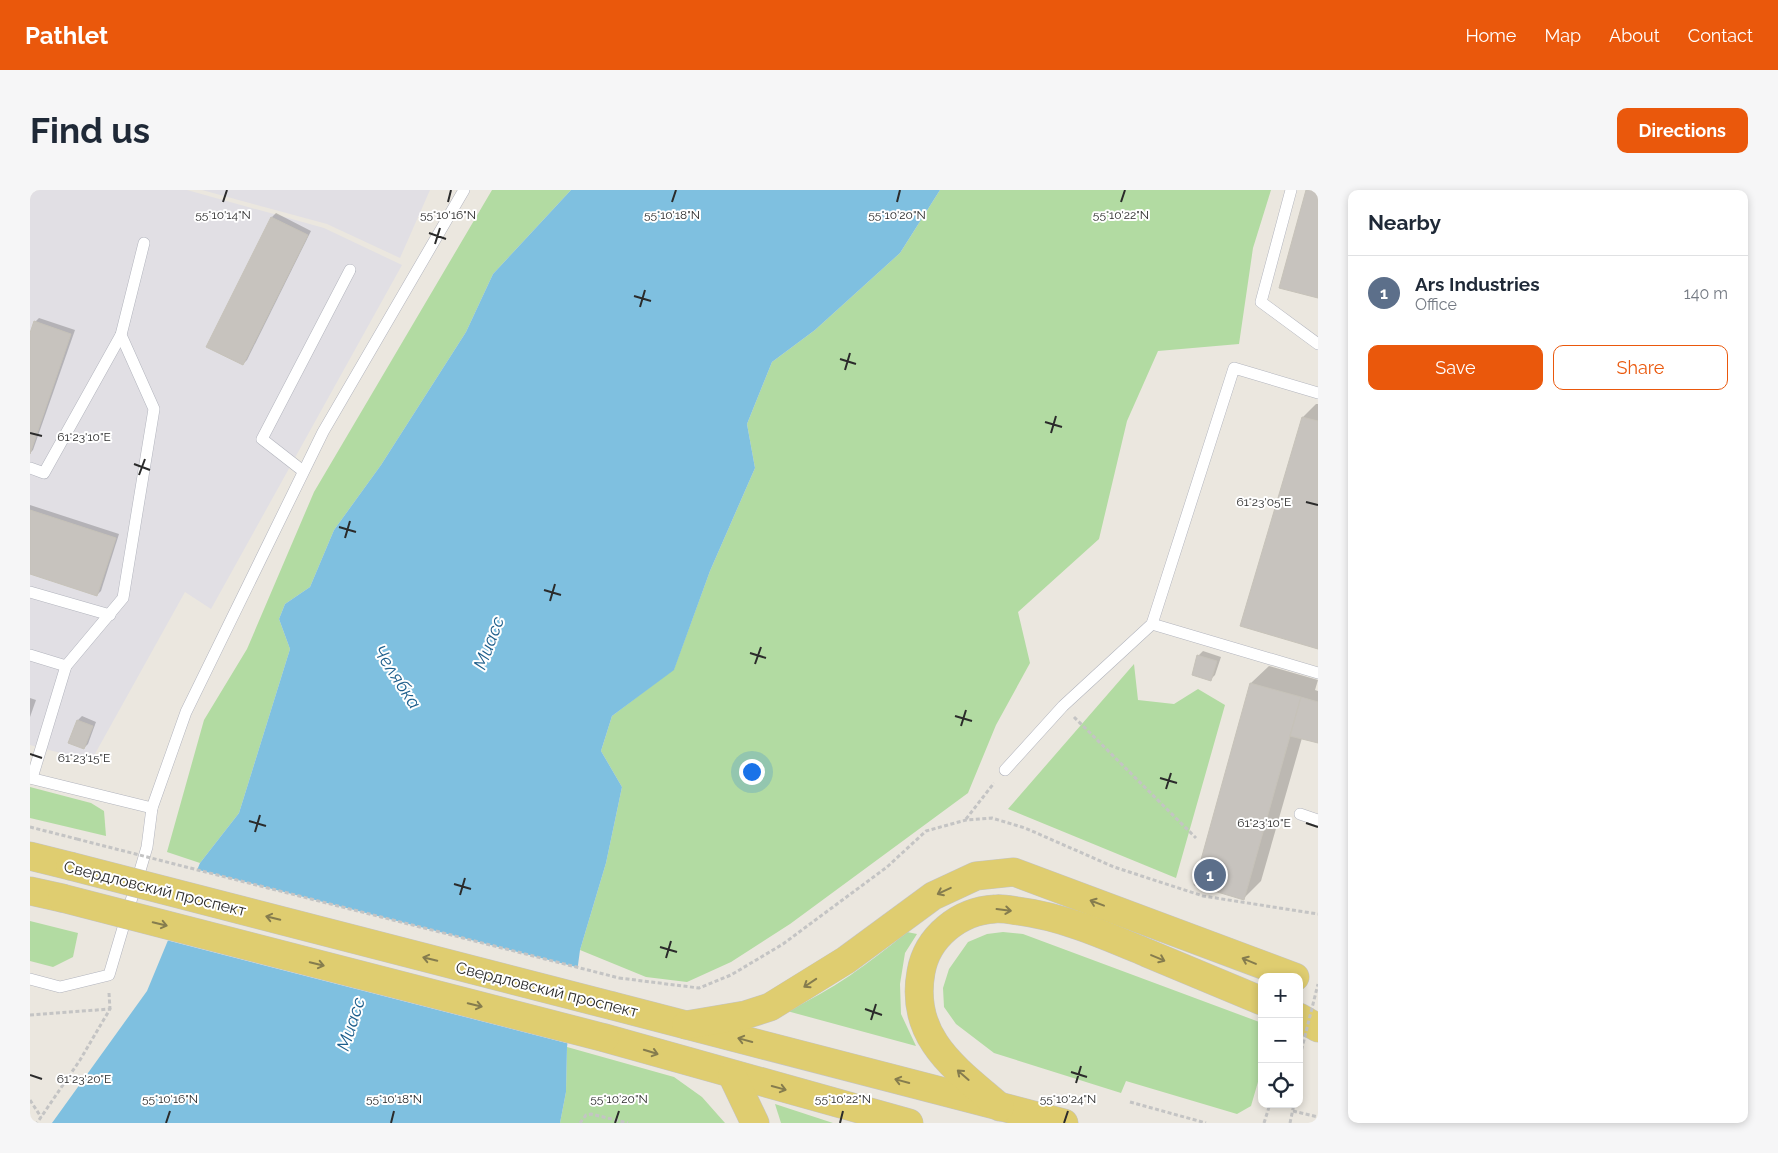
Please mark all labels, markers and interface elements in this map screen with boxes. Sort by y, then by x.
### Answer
text: Pathlet [25,21,108,50]
text: Home [1465,25,1516,46]
text: Map [1544,25,1581,46]
text: About [1609,25,1660,46]
text: Contact [1688,25,1753,46]
button: Directions [1617,108,1748,153]
text: Find us [30,110,150,151]
text: 55°10'14"N [195,208,251,222]
text: 55°10'16"N [420,208,476,222]
text: 55°10'18"N [644,208,700,222]
text: 55°10'20"N [868,208,926,222]
text: 55°10'22"N [1093,208,1149,222]
text: Nearby [1368,210,1441,235]
text: Ars Industries [1415,273,1540,295]
text: 1 [1380,284,1388,303]
text: 140 m [1684,284,1728,303]
text: Office [1415,295,1457,314]
button: Save [1368,345,1543,390]
button: Share [1553,345,1728,390]
text: 61°23'10"E [57,430,111,444]
text: 61°23'05"E [1237,495,1291,509]
water label: Миасс [469,613,508,672]
water label: Челябка [369,641,426,713]
text: 61°23'15"E [58,751,110,765]
your location [739,759,765,785]
text: 61°23'10"E [1237,816,1291,830]
pin: 1 [1194,856,1226,894]
street label: Свердловский проспект [62,857,248,920]
one-way arrow [937,887,952,896]
one-way arrow [1090,898,1105,907]
one-way arrow [996,905,1012,915]
one-way arrow [265,913,281,923]
one-way arrow [152,919,168,929]
one-way arrow [1150,953,1165,963]
one-way arrow [422,954,438,963]
one-way arrow [1242,955,1257,965]
street label: Свердловский проспект [454,958,640,1021]
one-way arrow [309,960,325,969]
map controls [1258,973,1303,1108]
button: + [1258,973,1303,1018]
one-way arrow [804,979,818,989]
water label: Миасс [332,994,369,1053]
one-way arrow [466,1000,482,1010]
button: − [1258,1018,1303,1063]
one-way arrow [737,1035,753,1045]
one-way arrow [643,1047,659,1057]
button: locate [1258,1063,1303,1108]
one-way arrow [957,1069,970,1081]
text: 61°23'20"E [57,1072,111,1086]
one-way arrow [894,1076,910,1086]
one-way arrow [770,1083,786,1093]
text: 55°10'16"N [142,1092,198,1106]
text: 55°10'18"N [366,1092,422,1106]
text: 55°10'20"N [590,1092,648,1106]
text: 55°10'22"N [815,1092,871,1106]
text: 55°10'24"N [1040,1092,1096,1106]

